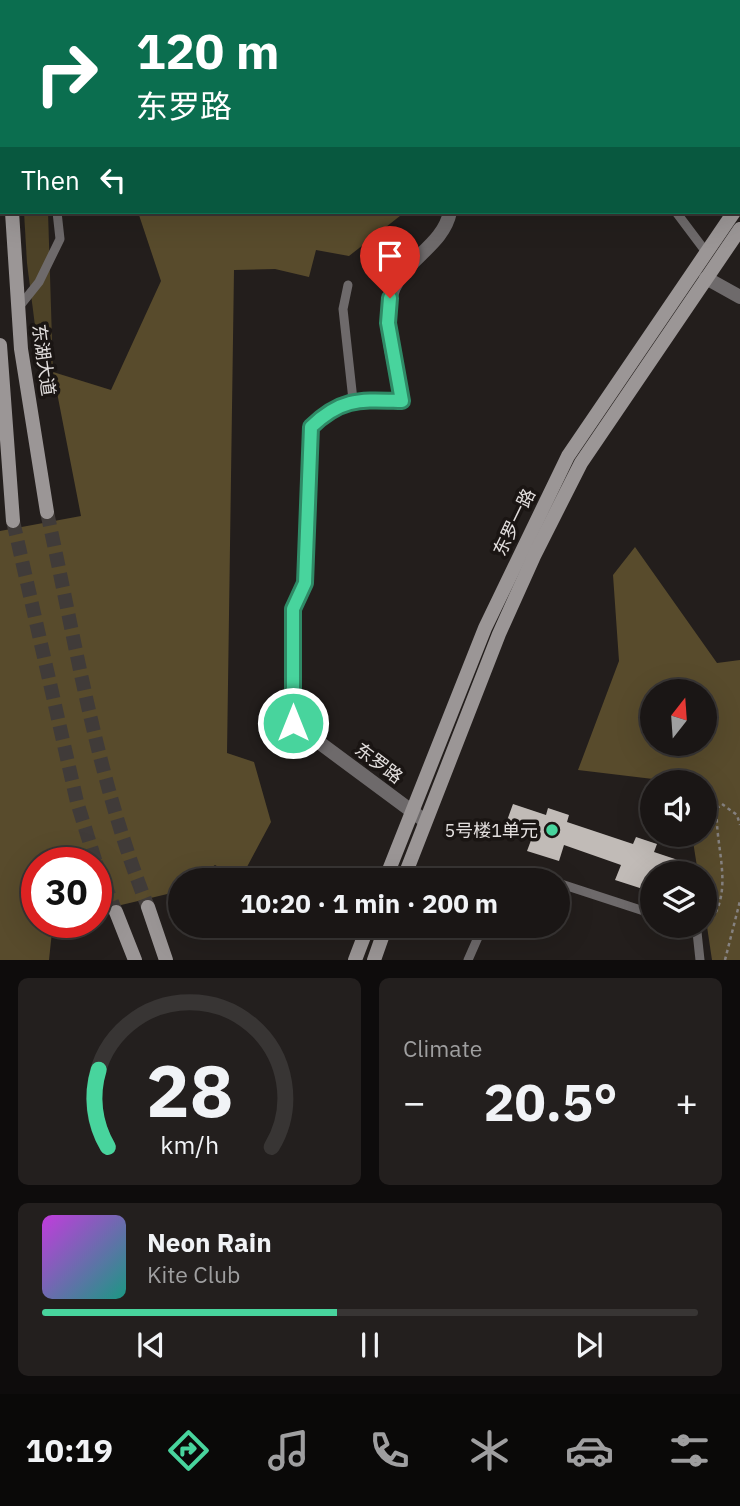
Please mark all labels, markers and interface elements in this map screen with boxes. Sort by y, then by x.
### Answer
text: 120 m [136,19,280,82]
icon: right [21,28,112,119]
text: 东罗路 [136,85,232,127]
icon: left [94,161,132,199]
text: Then [21,163,80,197]
pin [360,226,420,298]
icon: arrive [371,237,409,275]
street label: 东湖大道 [28,323,60,397]
street label: 东罗一路 [488,485,540,559]
north arrow [640,679,718,756]
map controls [640,679,717,938]
position arrow [256,686,330,760]
street label: 东罗路 [351,738,407,788]
button: sound [640,770,717,847]
place label: 5号楼1单元 [444,819,538,842]
marker: 5号楼1单元 [544,822,560,838]
speed limit sign: 30 [21,847,112,938]
button: layers [640,861,717,938]
text: 10:20 · 1 min · 200 m [240,886,498,920]
text: Climate [403,1033,482,1063]
text: 28 [146,1043,233,1138]
text: 20.5° [483,1068,618,1135]
text: − [403,1077,426,1126]
text: + [675,1077,698,1126]
text: km/h [160,1128,219,1161]
text: Neon Rain [147,1225,272,1259]
text: Kite Club [147,1259,240,1289]
icon: previous [132,1326,170,1364]
icon: pause [351,1326,389,1364]
icon: next [570,1326,608,1364]
icon: directions [164,1426,213,1475]
icon: music [264,1426,313,1475]
icon: phone [365,1426,414,1475]
icon: climate [465,1426,514,1475]
icon: car [565,1426,614,1475]
icon: filters [665,1426,714,1475]
text: 10:19 [26,1429,113,1471]

